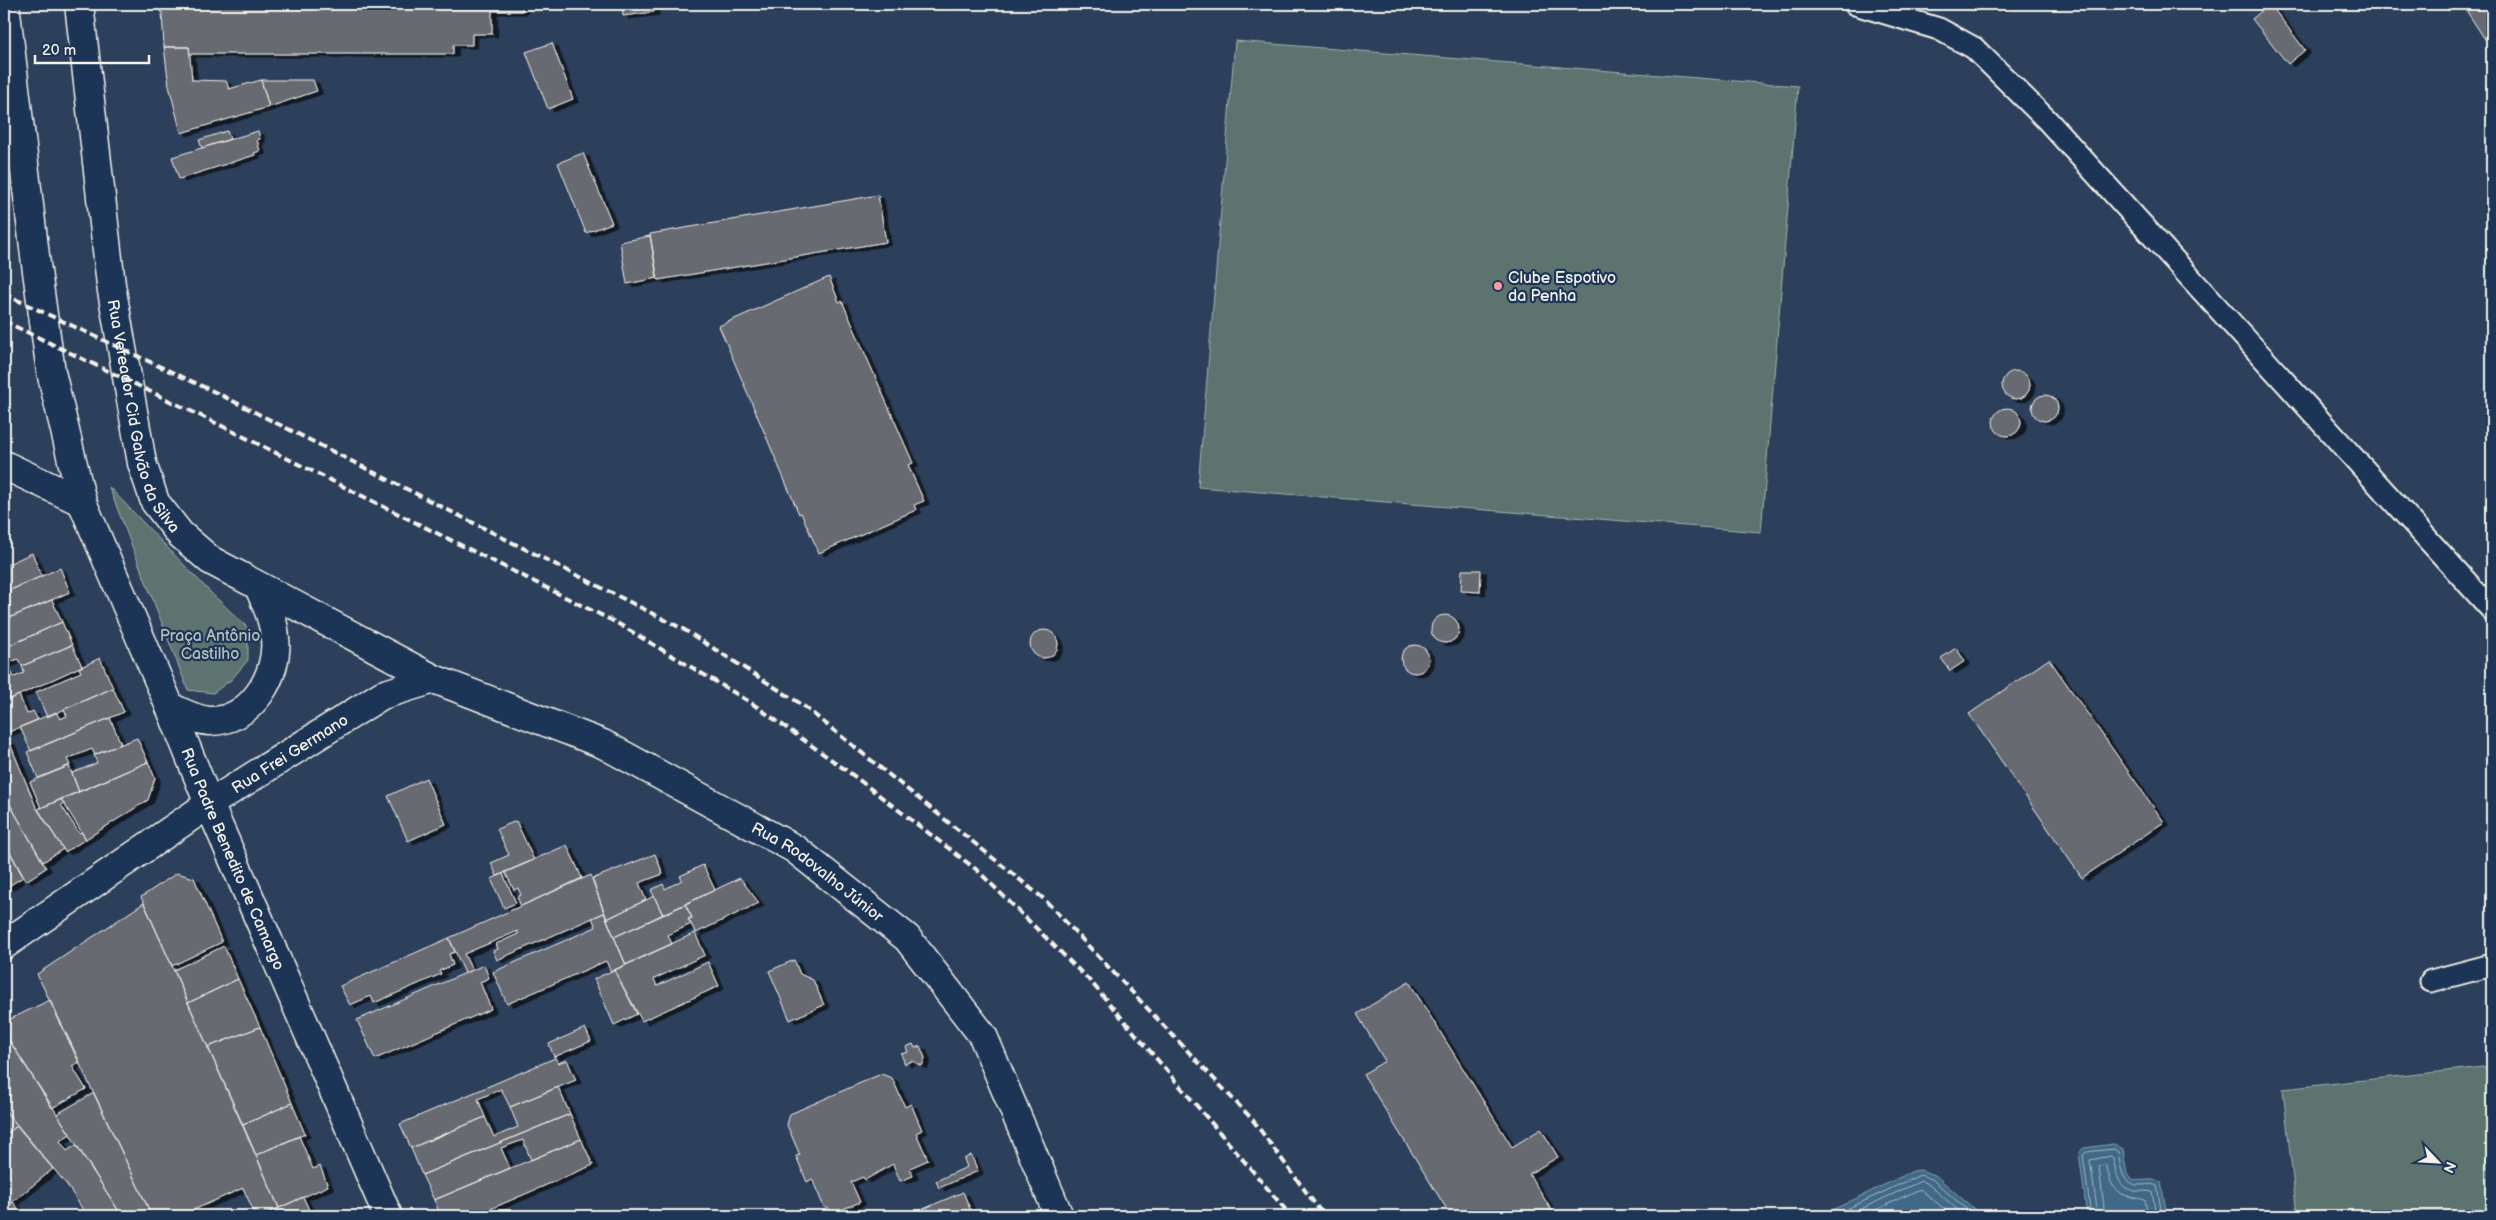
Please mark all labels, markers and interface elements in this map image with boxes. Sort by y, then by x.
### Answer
scale bar [35,32,149,64]
text: 20 m [42,41,76,60]
place label: Clube Espotivo da Penha [1508,269,1616,306]
marker: Clube Espotivo da Penha [1492,280,1504,292]
street label: Rua Vereador Cid Galvão da Silva [103,298,183,537]
park label: Praça Antônio Castilho [160,627,260,664]
street label: Rua Frei Germano [229,711,352,798]
street label: Rua Padre Benedito de Camargo [176,745,288,973]
street label: Rua Rodovalho Júnior [748,819,887,927]
north arrow [2414,1138,2464,1188]
text: N [2439,1159,2459,1176]

